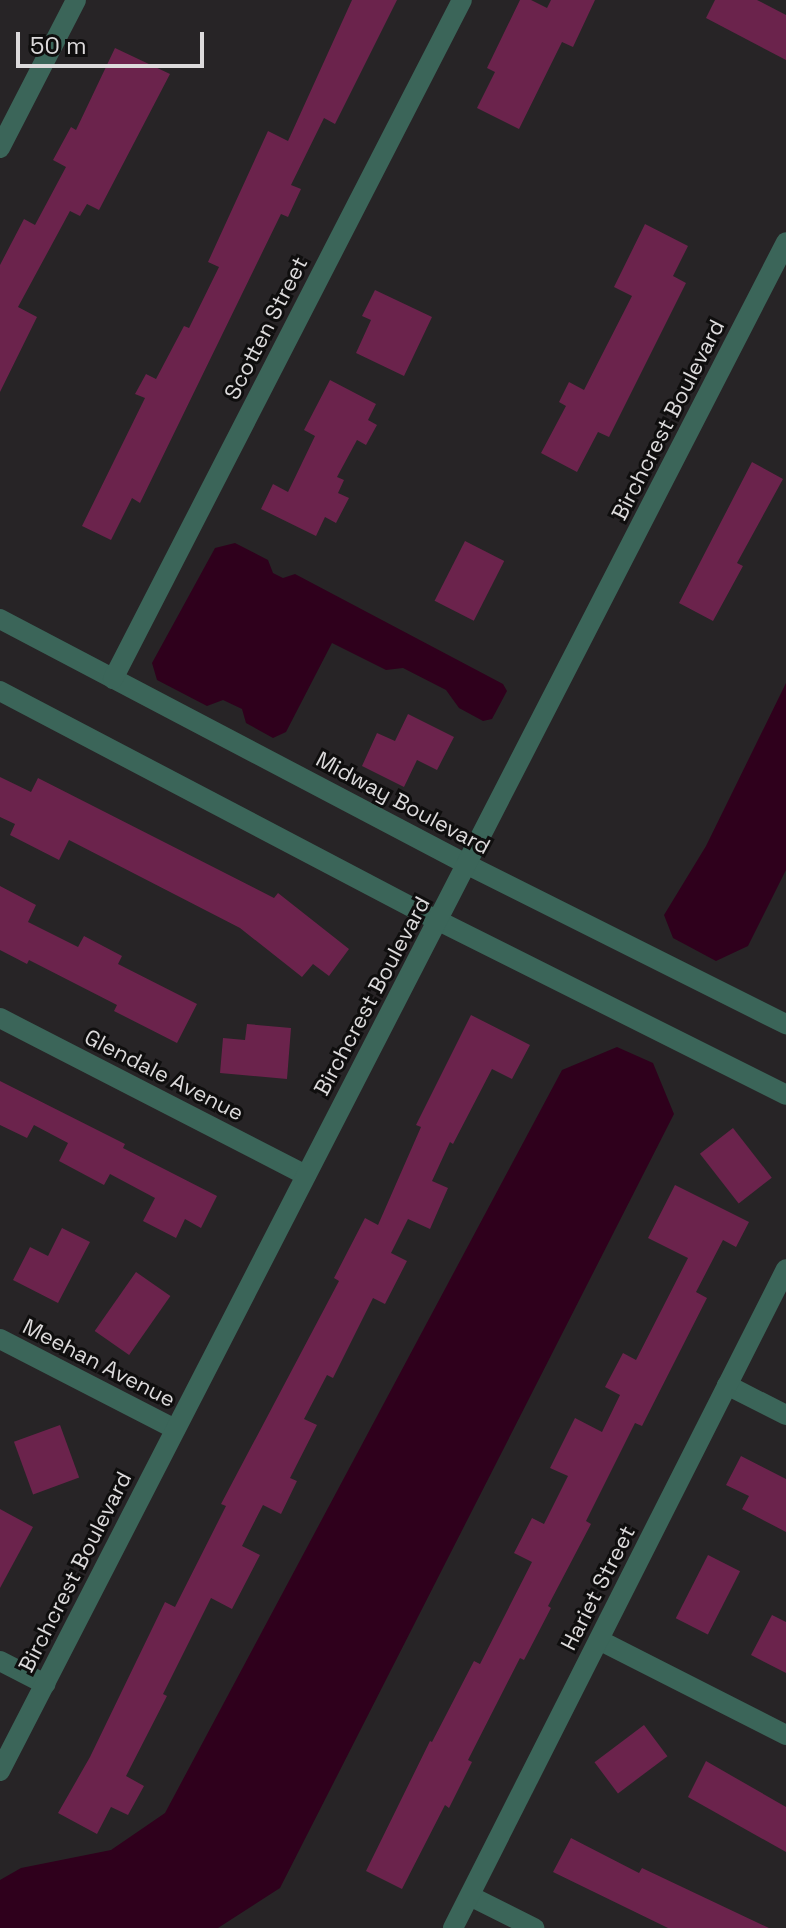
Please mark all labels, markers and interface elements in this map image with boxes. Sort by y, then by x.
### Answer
scale bar [20,16,208,66]
text: 50 m [30,30,87,61]
street label: Scotten Street [219,252,313,404]
street label: Birchcrest Boulevard [606,315,730,525]
street label: Midway Boulevard [311,746,495,860]
street label: Birchcrest Boulevard [308,892,436,1100]
street label: Glendale Avenue [80,1024,248,1126]
street label: Meehan Avenue [18,1313,180,1413]
street label: Birchcrest Boulevard [13,1467,137,1677]
street label: Hariet Street [555,1521,641,1655]

